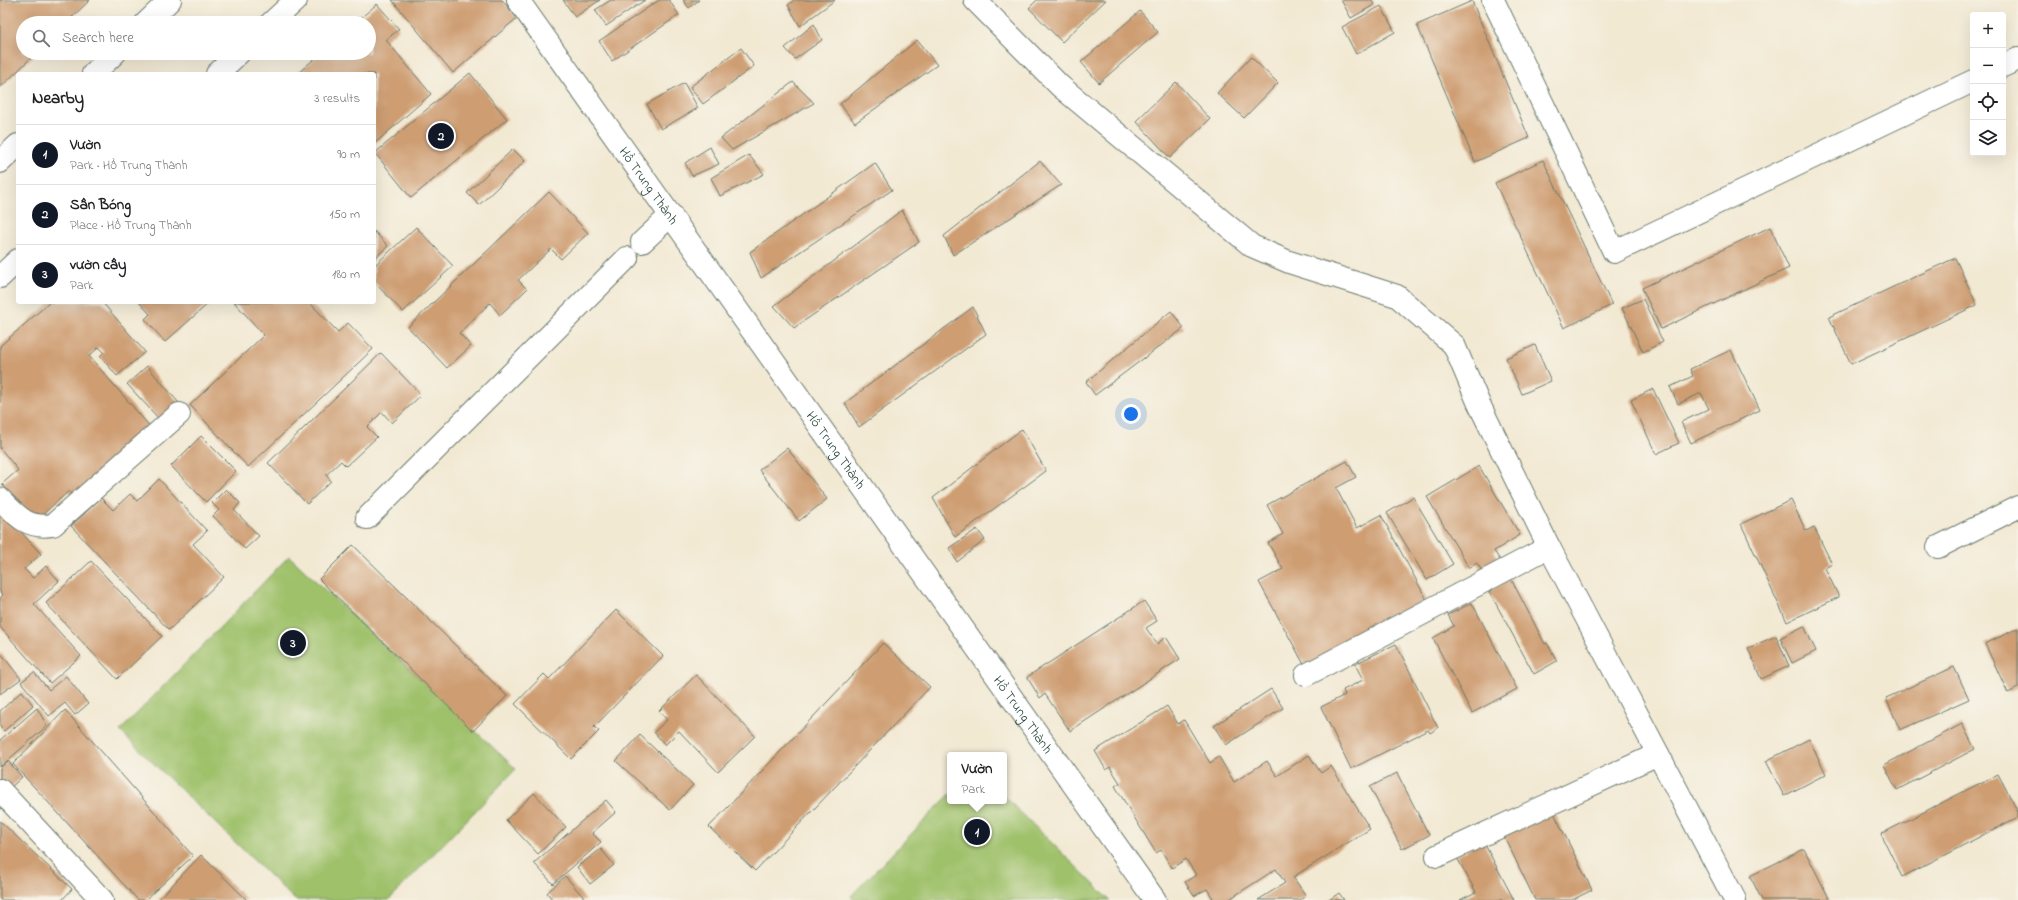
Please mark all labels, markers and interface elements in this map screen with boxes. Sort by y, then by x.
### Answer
map controls [1970,12,2006,156]
button: + [1970,12,2006,48]
search box [16,16,376,60]
icon: search [30,27,52,49]
text: Search here [62,27,134,49]
button: − [1970,48,2006,84]
button: locate [1970,84,2006,120]
text: Nearby [32,86,84,111]
text: 3 results [314,89,360,108]
button: layers [1970,120,2006,156]
pin: 2 [428,121,454,151]
text: Vườn [70,134,101,156]
street label: Hồ Trung Thành [613,143,683,229]
text: 1 [43,145,47,164]
text: 90 m [337,145,360,164]
text: Park · Hồ Trung Thành [70,156,188,175]
text: Sân Bóng [70,194,131,216]
text: 2 [42,205,48,224]
text: 150 m [329,205,360,224]
text: Place · Hồ Trung Thành [70,216,192,235]
text: vườn cây [70,254,126,276]
text: 3 [42,265,48,284]
text: 180 m [332,265,360,284]
text: Park [70,276,94,295]
your location [1121,404,1141,424]
street label: Hồ Trung Thành [800,407,870,494]
pin: 3 [280,628,306,658]
street label: Hồ Trung Thành [987,672,1057,758]
popup [947,752,1007,804]
text: Vườn [962,758,992,780]
text: Park [962,780,985,799]
pin: 1 [964,817,990,847]

